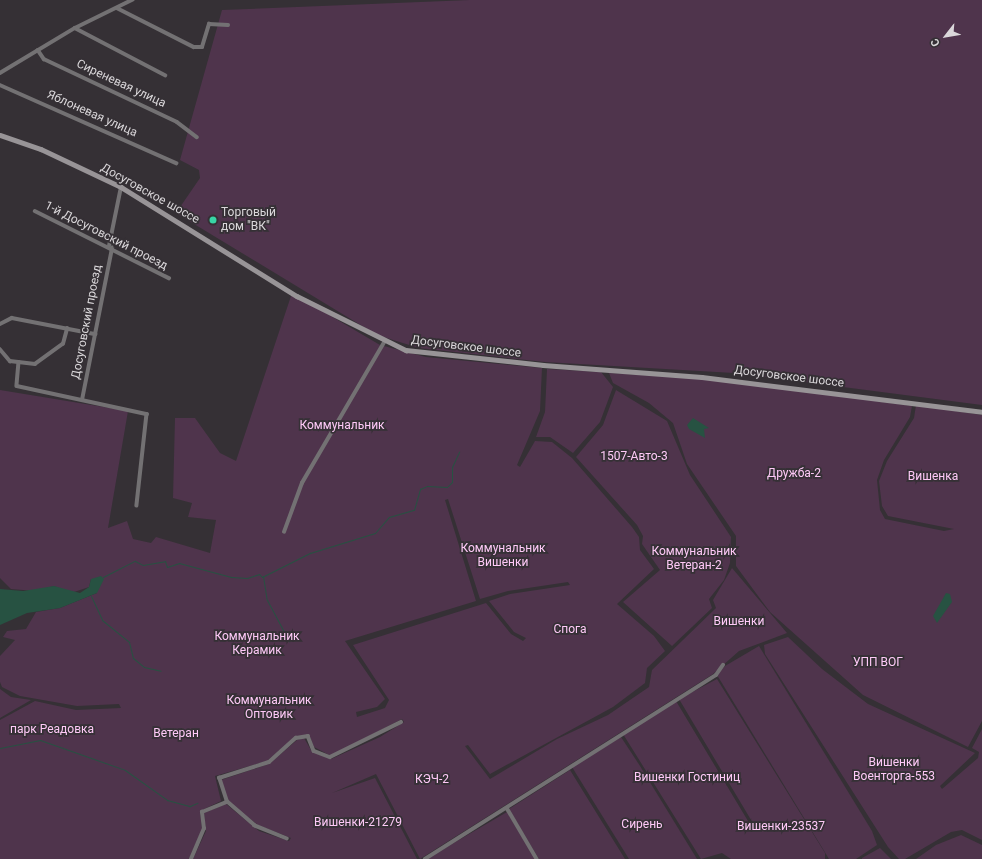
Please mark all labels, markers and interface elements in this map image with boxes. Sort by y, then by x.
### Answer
north arrow [926,16,966,56]
text: С [928,36,943,49]
street label: Сиреневая улица [74,57,168,111]
street label: Яблоневая улица [45,88,139,140]
street label: Досуговское шоссе [98,161,202,227]
street label: 1-й Досуговский проезд [42,199,170,273]
place label: Торговый дом "ВК" [221,206,276,234]
marker: Торговый дом "ВК" [208,215,218,225]
street label: Досуговский проезд [69,264,105,380]
street label: Досуговское шоссе [410,333,522,361]
street label: Досуговское шоссе [733,363,845,391]
park label: Коммунальник [299,419,385,433]
park label: 1507-Авто-3 [600,450,668,464]
park label: Дружба-2 [767,467,821,481]
park label: Вишенка [908,470,958,484]
park label: Коммунальник Вишенки [460,542,546,570]
park label: Коммунальник Ветеран-2 [651,545,737,573]
park label: Вишенки [714,615,764,629]
park label: Спога [553,623,587,637]
park label: Коммунальник Керамик [214,630,300,658]
park label: УПП ВОГ [853,656,903,670]
park label: Коммунальник Оптовик [226,694,312,722]
park label: парк Реадовка [10,723,94,737]
park label: Ветеран [153,727,199,741]
park label: Вишенки Военторга-553 [853,756,935,784]
park label: Вишенки Гостиниц [634,771,740,785]
park label: КЭЧ-2 [415,773,449,787]
park label: Вишенки-21279 [314,816,402,830]
park label: Сирень [621,818,663,832]
park label: Вишенки-23537 [737,820,825,834]

